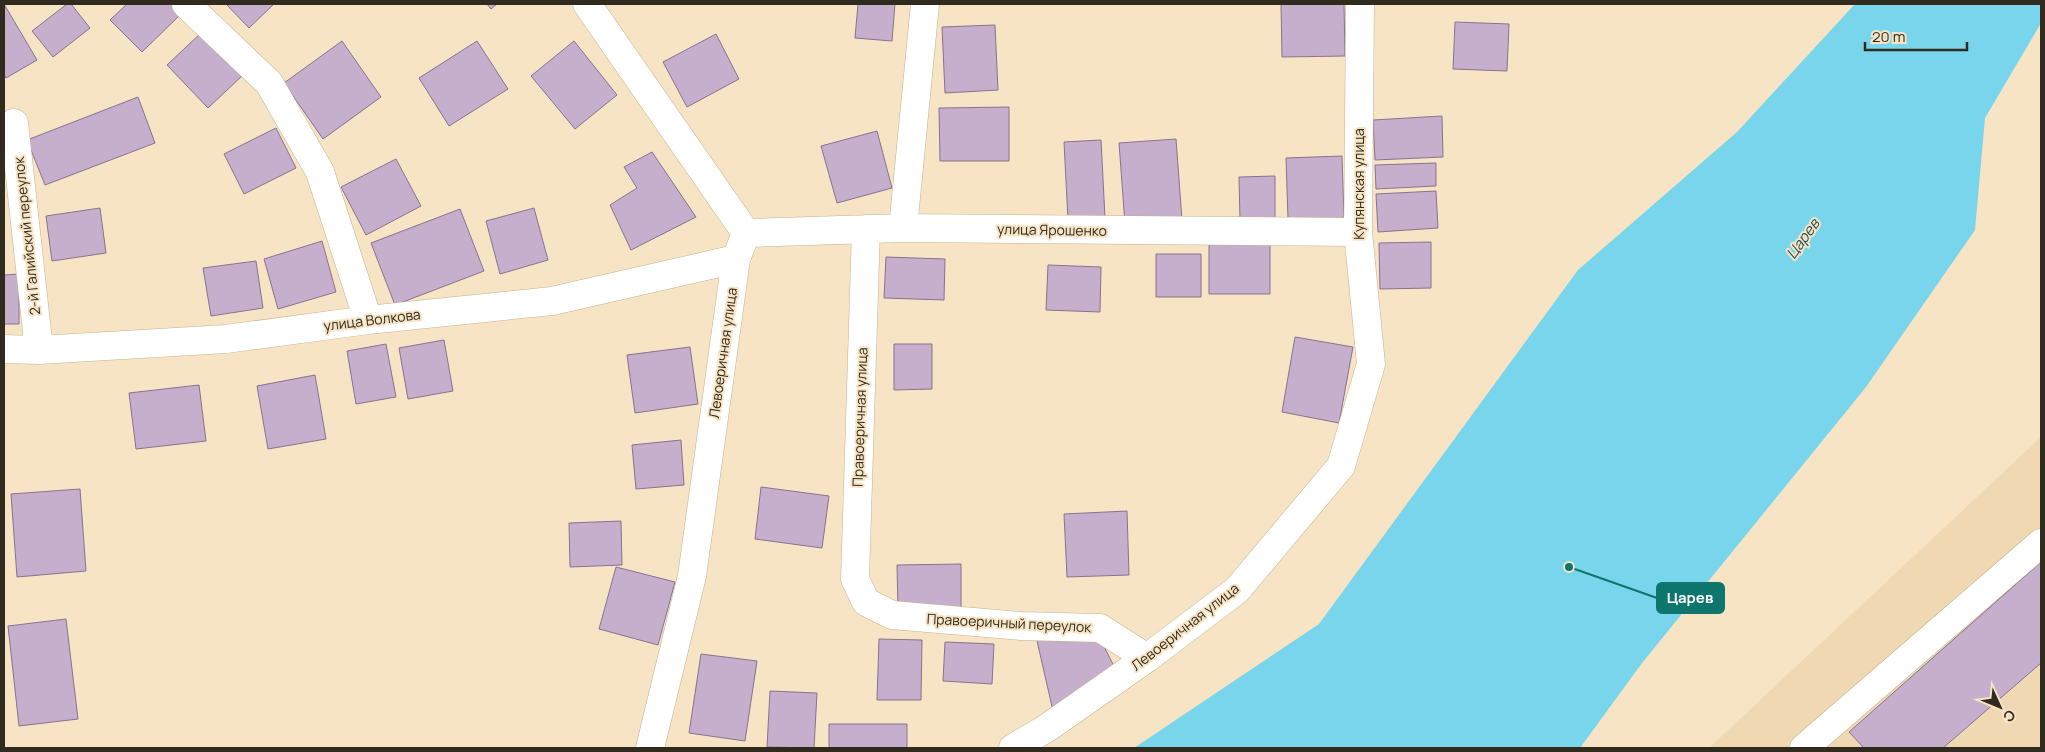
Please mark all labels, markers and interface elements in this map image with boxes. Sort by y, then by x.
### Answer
scale bar [1865,20,1968,52]
text: 20 m [1872,26,1905,47]
street label: Купянская улица [1349,128,1368,240]
street label: 2-й Галийский переулок [9,155,44,316]
water label: Царев [1781,214,1825,263]
street label: улица Ярошенко [997,219,1107,240]
street label: Левоеричная улица [704,286,741,420]
street label: улица Волкова [322,304,422,335]
street label: Правоеричная улица [848,347,871,487]
street label: Левоеричная улица [1127,579,1243,675]
callout: Царев [1657,583,1724,613]
text: Царев [1667,587,1713,608]
street label: Правоеричный переулок [926,609,1093,636]
north arrow [1975,682,2025,732]
text: С [1999,706,2020,727]

